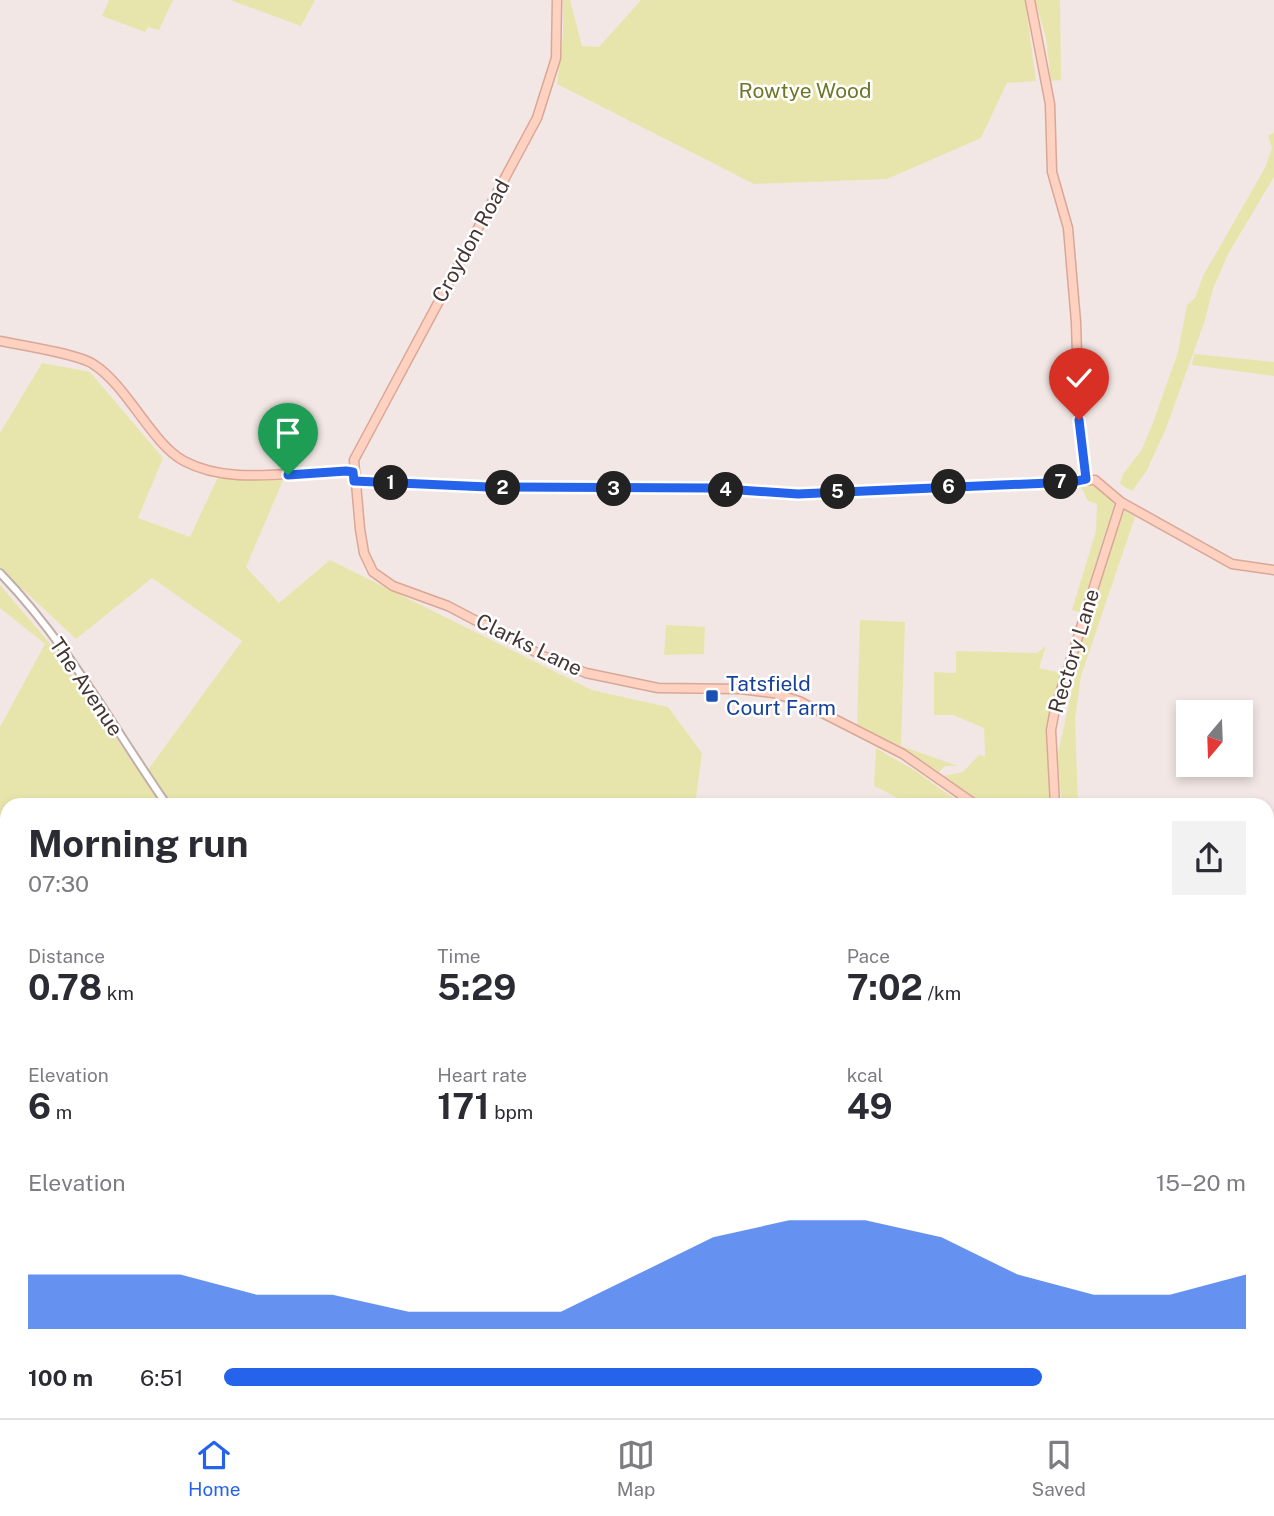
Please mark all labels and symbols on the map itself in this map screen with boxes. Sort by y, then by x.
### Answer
park label: Rowtye Wood [739,78,871,103]
street label: Croydon Road [427,175,515,307]
pin [1049,348,1109,420]
pin [258,403,318,475]
pin: 7 [1044,464,1078,500]
pin: 1 [374,466,408,500]
pin: 2 [486,470,520,505]
pin: 6 [932,470,967,504]
pin: 3 [596,472,632,506]
pin: 4 [708,472,744,508]
pin: 5 [820,475,856,510]
street label: Rectory Lane [1043,586,1104,716]
street label: Clarks Lane [472,608,586,681]
street label: The Avenue [44,633,129,741]
place label: Tatsfield Court Farm [726,671,836,720]
marker: Tatsfield Court Farm [704,688,720,704]
north arrow [1176,700,1253,777]

